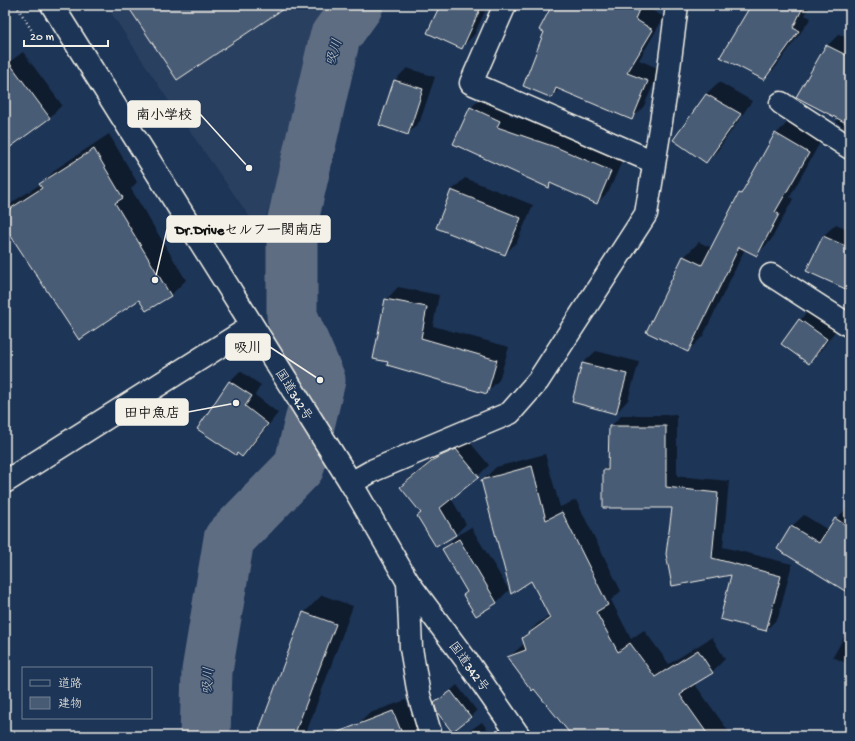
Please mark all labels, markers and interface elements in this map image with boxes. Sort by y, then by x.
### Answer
scale bar [24,22,108,48]
text: 20 m [30,31,55,45]
water label: 吸川 [323,37,347,68]
callout: 南小学校 [128,101,200,127]
text: 南小学校 [136,107,192,125]
callout: Dr.Driveセルフ一関南店 [167,216,330,242]
text: Dr.Driveセルフ一関南店 [173,222,323,240]
callout: 吸川 [226,334,270,360]
text: 吸川 [234,341,262,358]
street label: 国道342号 [271,366,316,424]
callout: 田中魚店 [116,399,188,425]
text: 田中魚店 [124,406,180,423]
street label: 国道342号 [445,639,492,695]
legend [22,667,152,719]
water label: 吸川 [200,667,219,696]
text: 道路 [58,677,82,692]
text: 建物 [58,697,82,712]

